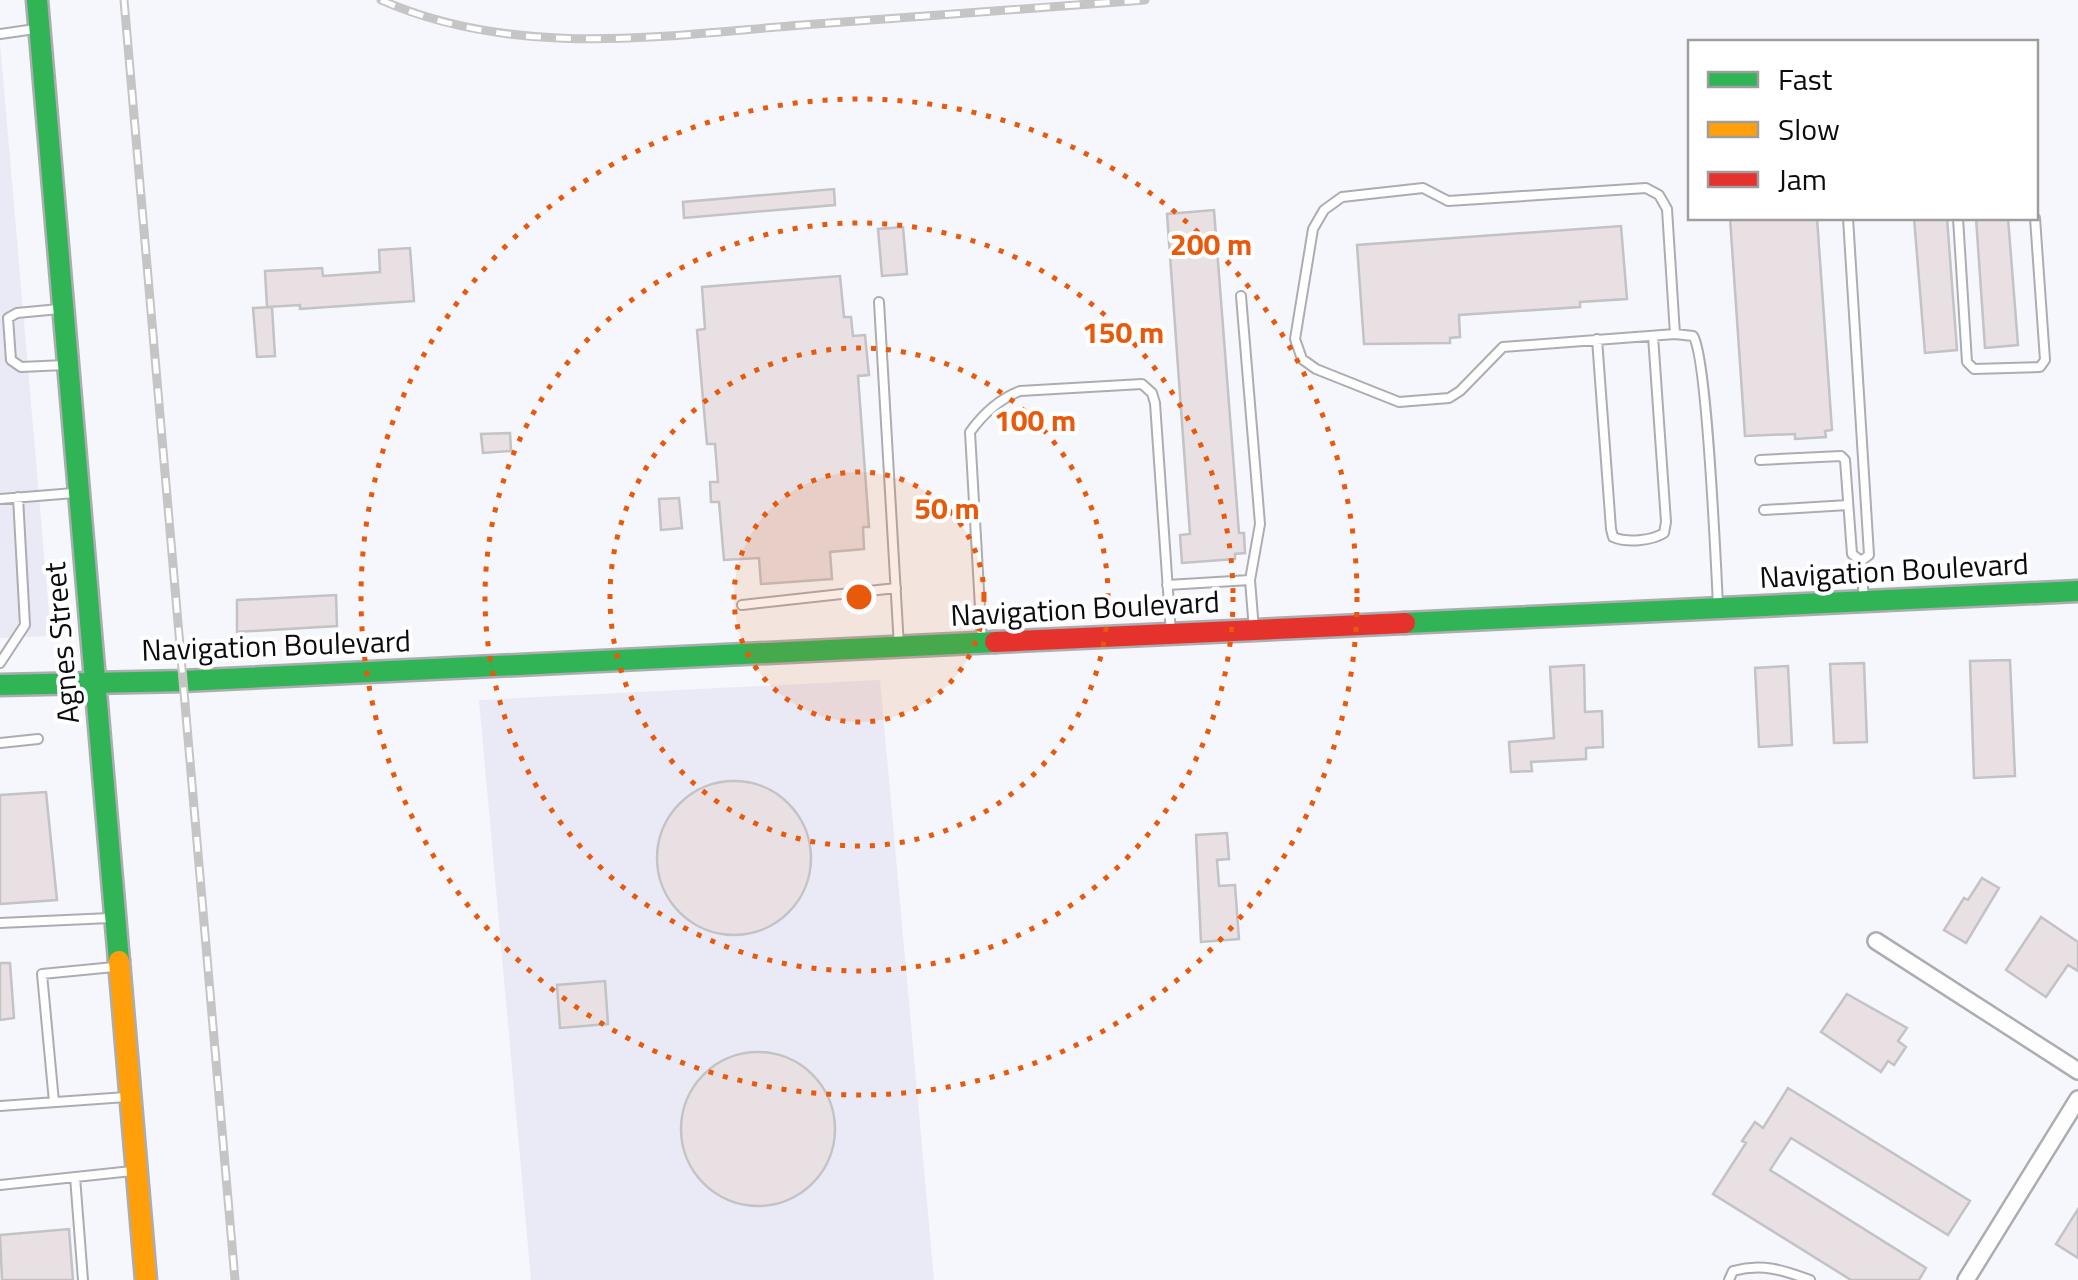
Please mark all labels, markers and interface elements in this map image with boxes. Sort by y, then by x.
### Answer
legend [1688,40,2038,220]
text: Fast [1778,56,1833,102]
text: Slow [1778,106,1840,152]
text: Jam [1778,156,1827,202]
text: 200 m [1170,221,1252,267]
text: 150 m [1082,309,1164,355]
text: 100 m [994,397,1076,443]
text: 50 m [914,485,980,531]
street label: Navigation Boulevard [1758,540,2030,600]
street label: Agnes Street [31,560,91,726]
street label: Navigation Boulevard [949,578,1221,638]
centre of rings [841,579,877,615]
street label: Navigation Boulevard [141,617,411,673]

